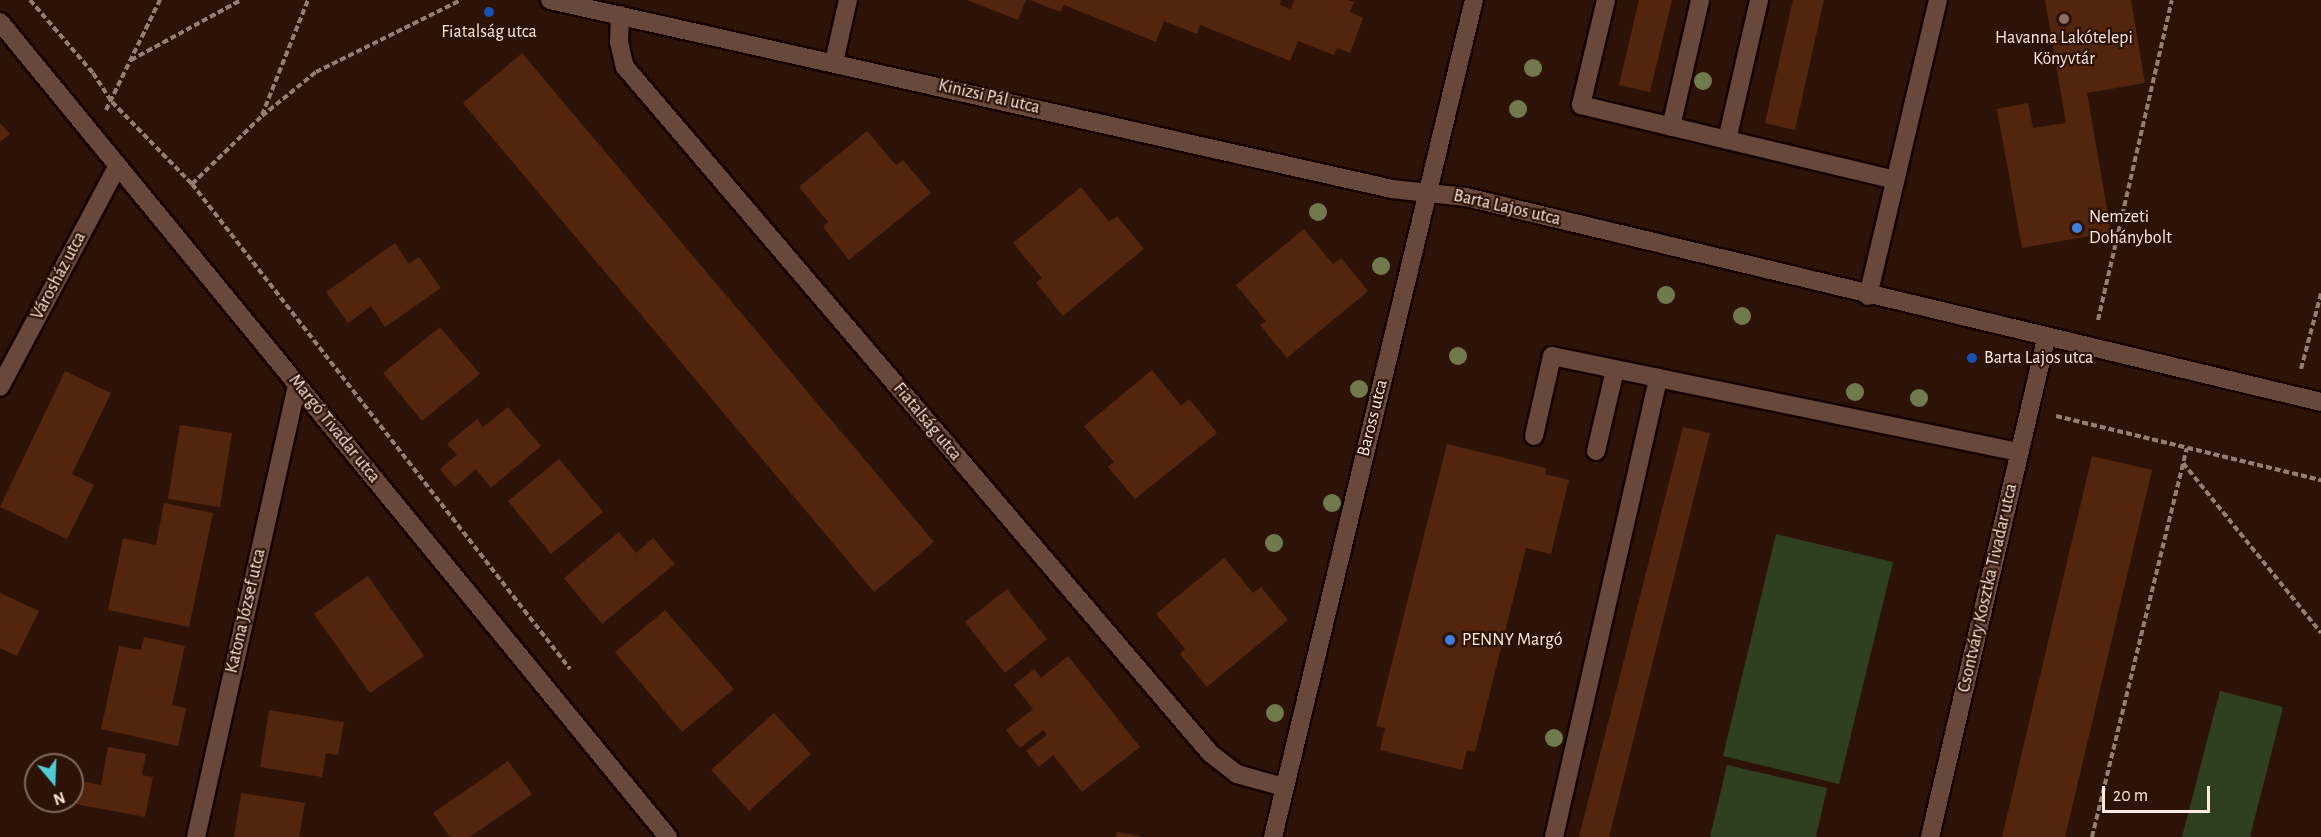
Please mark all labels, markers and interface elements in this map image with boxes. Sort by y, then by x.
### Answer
marker: Fiatalság utca [482,5,496,19]
marker: Havanna Lakótelepi Könyvtár [2057,12,2071,26]
place label: Fiatalság utca [441,21,537,43]
place label: Havanna Lakótelepi Könyvtár [1995,28,2133,70]
street label: Kinizsi Pál utca [936,75,1042,119]
street label: Barta Lajos utca [1451,185,1563,231]
place label: Nemzeti Dohánybolt [2089,207,2172,250]
marker: Nemzeti Dohánybolt [2070,221,2084,235]
street label: Városház utca [27,228,91,324]
place label: Barta Lajos utca [1984,347,2093,369]
marker: Barta Lajos utca [1965,351,1979,365]
street label: Margó Tivadar utca [284,370,384,488]
street label: Baross utca [1353,377,1393,459]
street label: Fiatalság utca [888,379,966,465]
street label: Csontváry Kosztka Tivadar utca [1953,481,2023,695]
street label: Katona József utca [221,547,271,675]
place label: PENNY Margó [1462,629,1563,651]
marker: PENNY Margó [1443,633,1457,647]
north arrow [24,753,84,813]
scale bar [2105,774,2213,812]
text: 20 m [2113,787,2148,805]
text: N [51,789,67,808]

